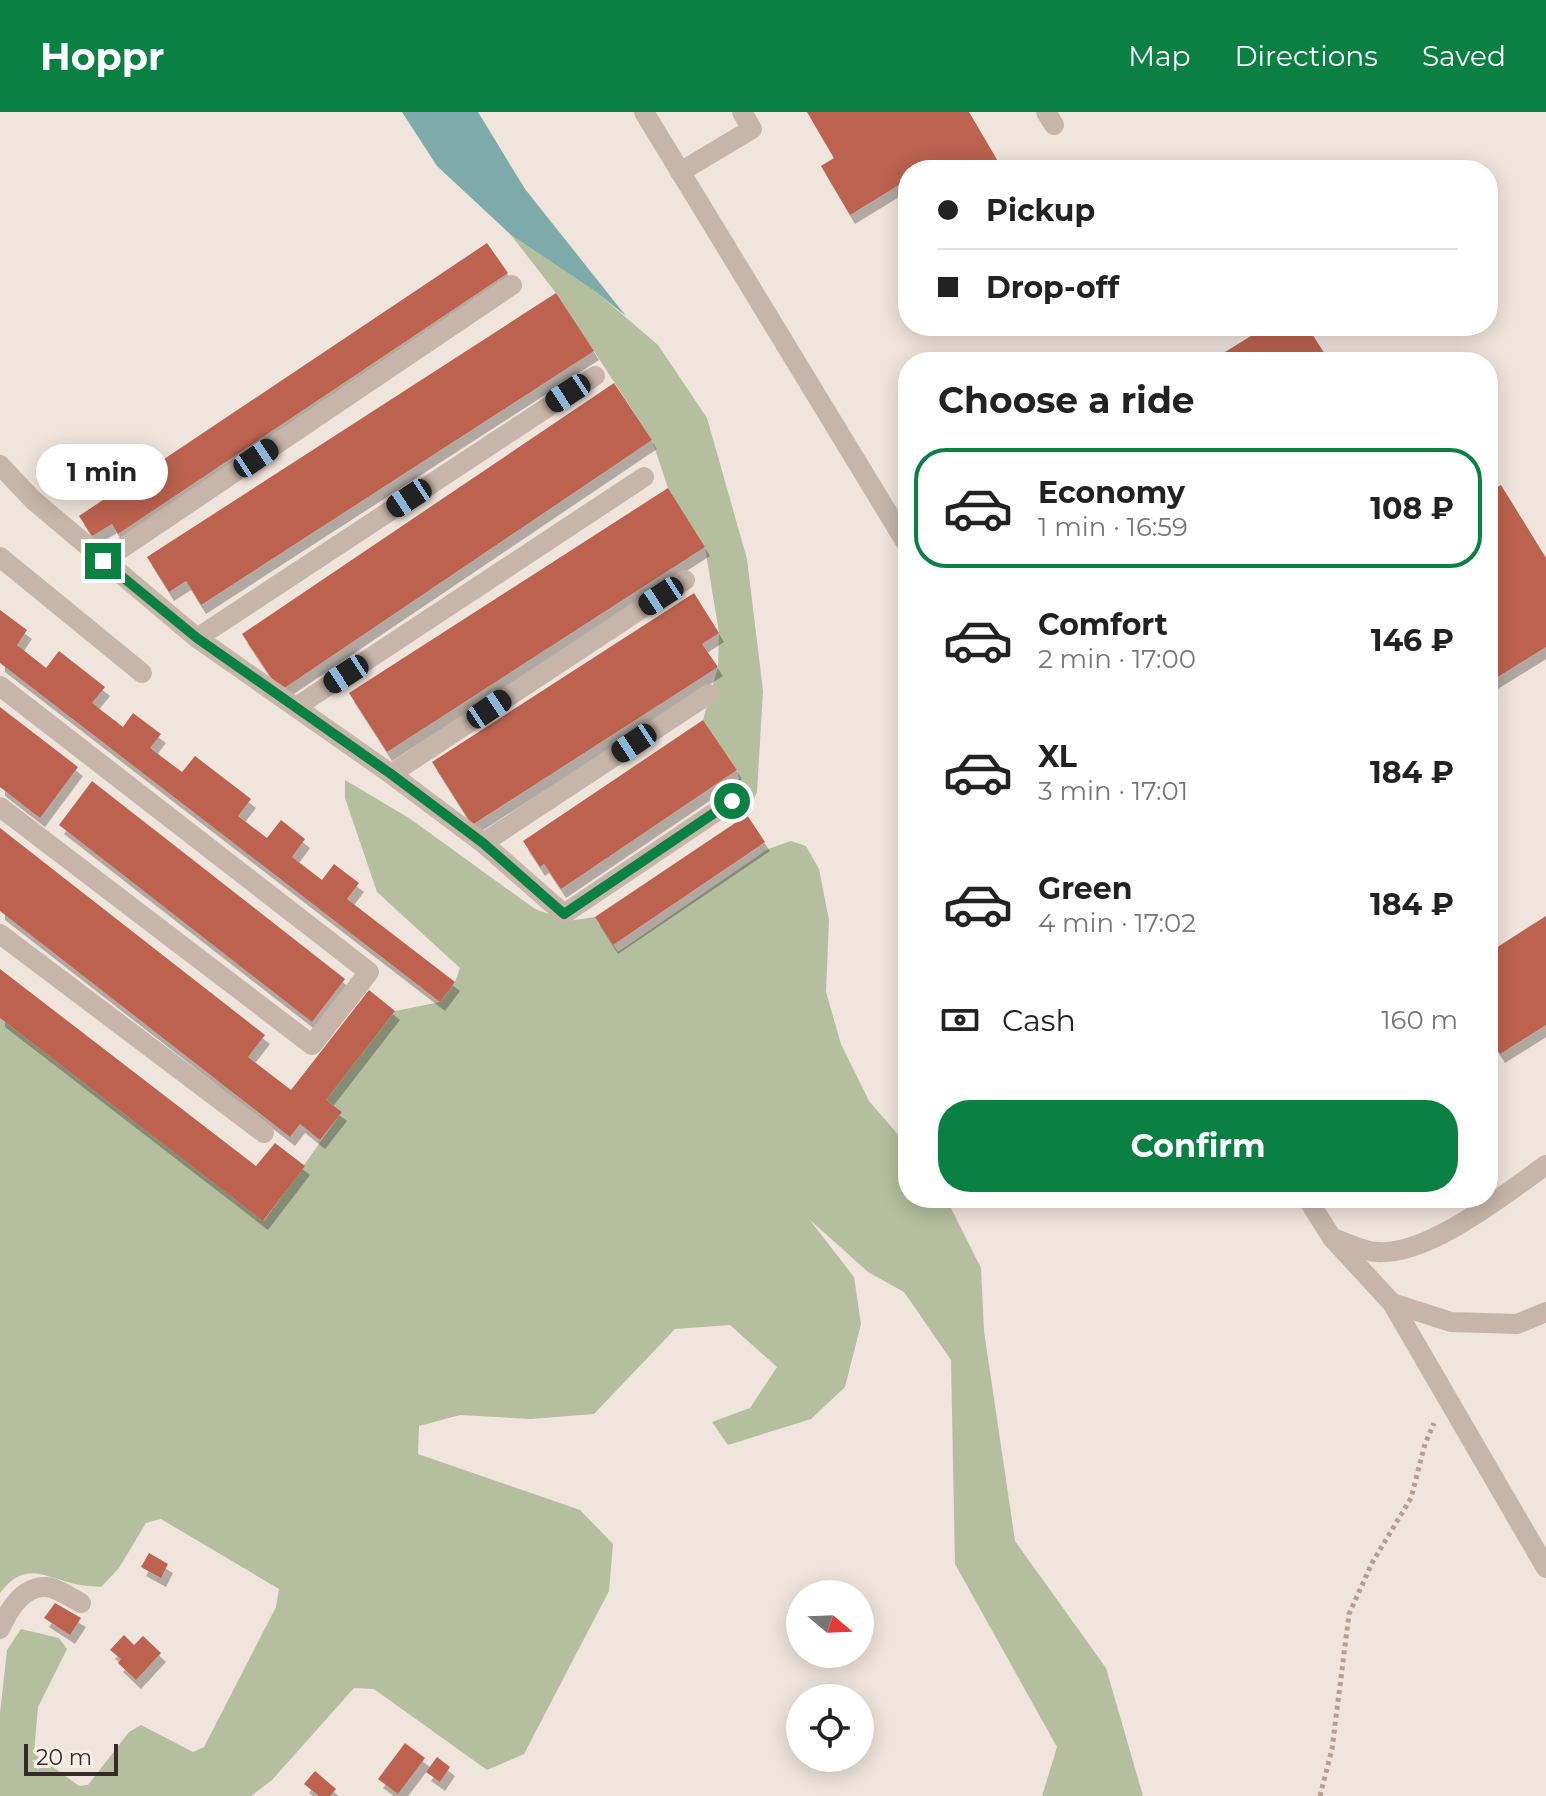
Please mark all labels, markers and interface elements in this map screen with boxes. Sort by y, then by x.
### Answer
text: Hoppr [40,33,164,80]
text: Map [1128,39,1190,73]
text: Directions [1234,39,1378,73]
text: Saved [1422,39,1506,73]
text: Pickup [986,192,1095,229]
text: Drop-off [986,269,1119,306]
car [541,370,595,416]
text: Choose a ride [938,378,1195,422]
car [229,435,283,481]
callout: 1 min [37,445,169,501]
text: 1 min [67,456,137,488]
icon: car [942,472,1014,544]
text: Economy [1038,474,1185,511]
car [382,475,436,521]
text: 108 ₽ [1370,490,1454,527]
text: 1 min · 16:59 [1038,511,1188,543]
route end [85,543,121,579]
car [634,573,688,619]
icon: car [942,604,1014,676]
text: Comfort [1038,606,1168,643]
text: 146 ₽ [1371,622,1454,659]
text: 2 min · 17:00 [1038,643,1196,675]
car [319,651,373,697]
car [462,686,516,732]
car [607,720,661,766]
icon: car [942,736,1014,808]
text: XL [1038,738,1077,775]
text: 184 ₽ [1370,754,1454,791]
text: 3 min · 17:01 [1038,775,1188,807]
route start [714,783,750,819]
icon: car [942,868,1014,940]
text: Green [1038,870,1132,907]
text: 184 ₽ [1370,886,1454,923]
text: 4 min · 17:02 [1038,907,1196,939]
icon: cash [938,998,982,1042]
text: Cash [1002,1002,1076,1039]
text: 160 m [1381,1004,1458,1036]
button: Confirm [938,1100,1458,1192]
north arrow [786,1580,874,1668]
map controls [786,1580,874,1772]
button: locate [786,1684,874,1772]
scale bar [24,1740,118,1776]
text: 20 m [36,1744,92,1771]

